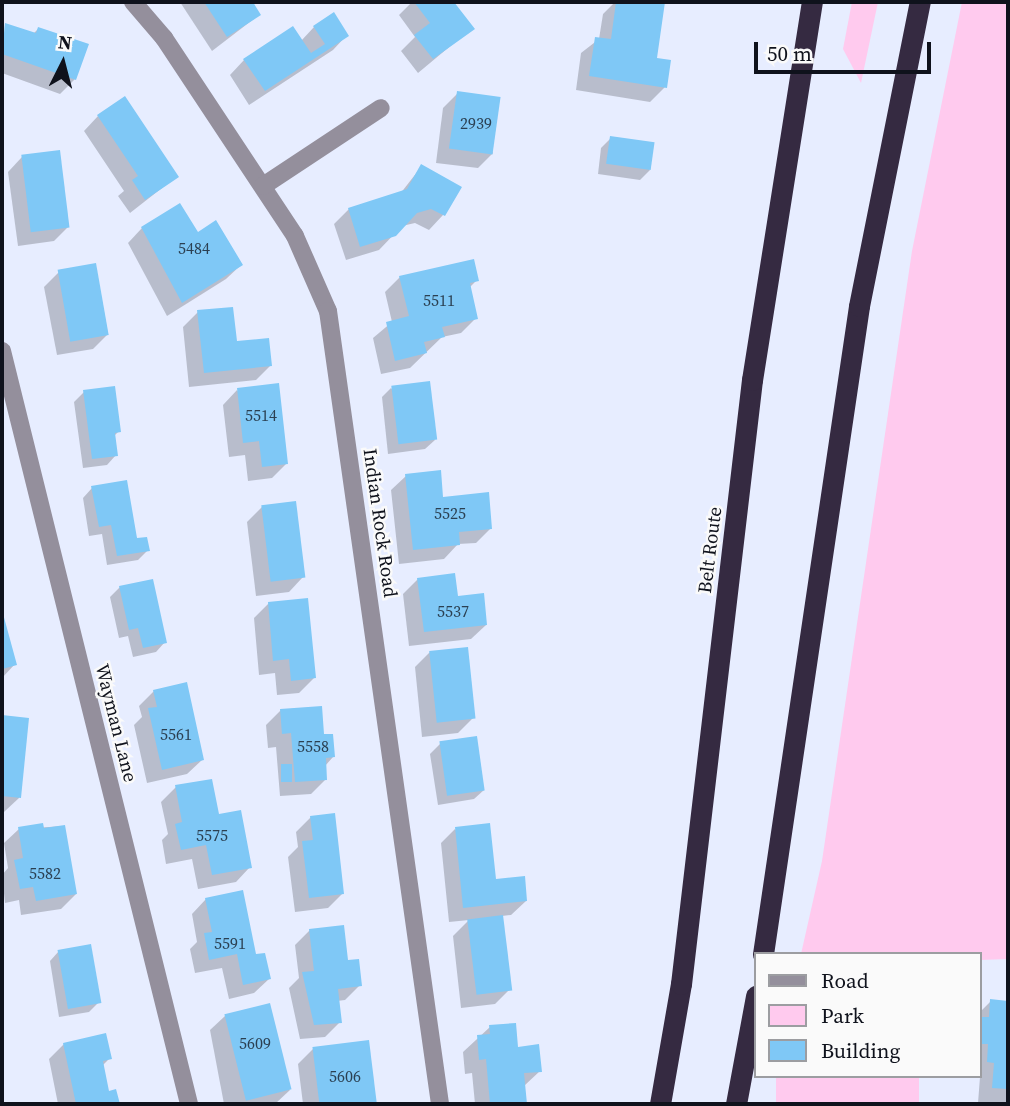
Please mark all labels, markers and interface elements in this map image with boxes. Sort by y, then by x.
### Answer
north arrow [28,28,98,98]
text: N [57,28,73,56]
scale bar [758,28,935,72]
text: 50 m [767,39,812,68]
house number: 2939 [460,113,492,133]
house number: 5484 [178,238,210,258]
house number: 5511 [423,290,455,310]
house number: 5514 [245,405,277,425]
street label: Indian Rock Road [358,447,402,599]
house number: 5525 [434,503,466,523]
street label: Belt Route [693,505,727,595]
house number: 5537 [437,601,469,621]
street label: Wayman Lane [90,662,142,784]
house number: 5561 [160,724,192,744]
house number: 5558 [297,736,329,756]
house number: 5575 [196,825,228,845]
house number: 5582 [29,863,61,883]
house number: 5591 [214,933,246,953]
legend [754,952,982,1078]
text: Road [821,966,869,995]
text: Park [821,1001,864,1030]
house number: 5609 [239,1033,271,1053]
text: Building [821,1036,900,1065]
house number: 5606 [329,1066,361,1086]

